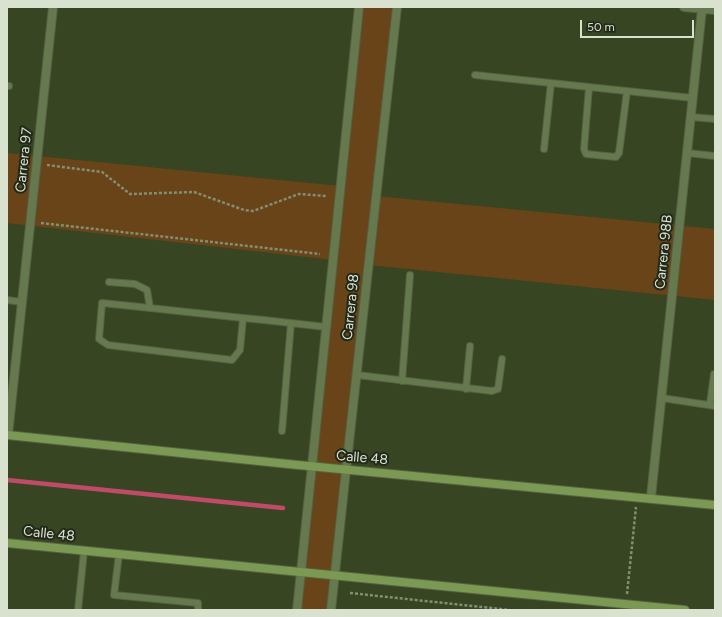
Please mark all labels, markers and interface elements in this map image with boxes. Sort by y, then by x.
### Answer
scale bar [582,12,696,38]
text: 50 m [587,20,615,34]
street label: Carrera 97 [12,127,36,193]
street label: Carrera 98B [652,214,676,290]
street label: Carrera 98 [339,273,363,341]
street label: Calle 48 [335,447,389,469]
street label: Calle 48 [22,523,76,545]

